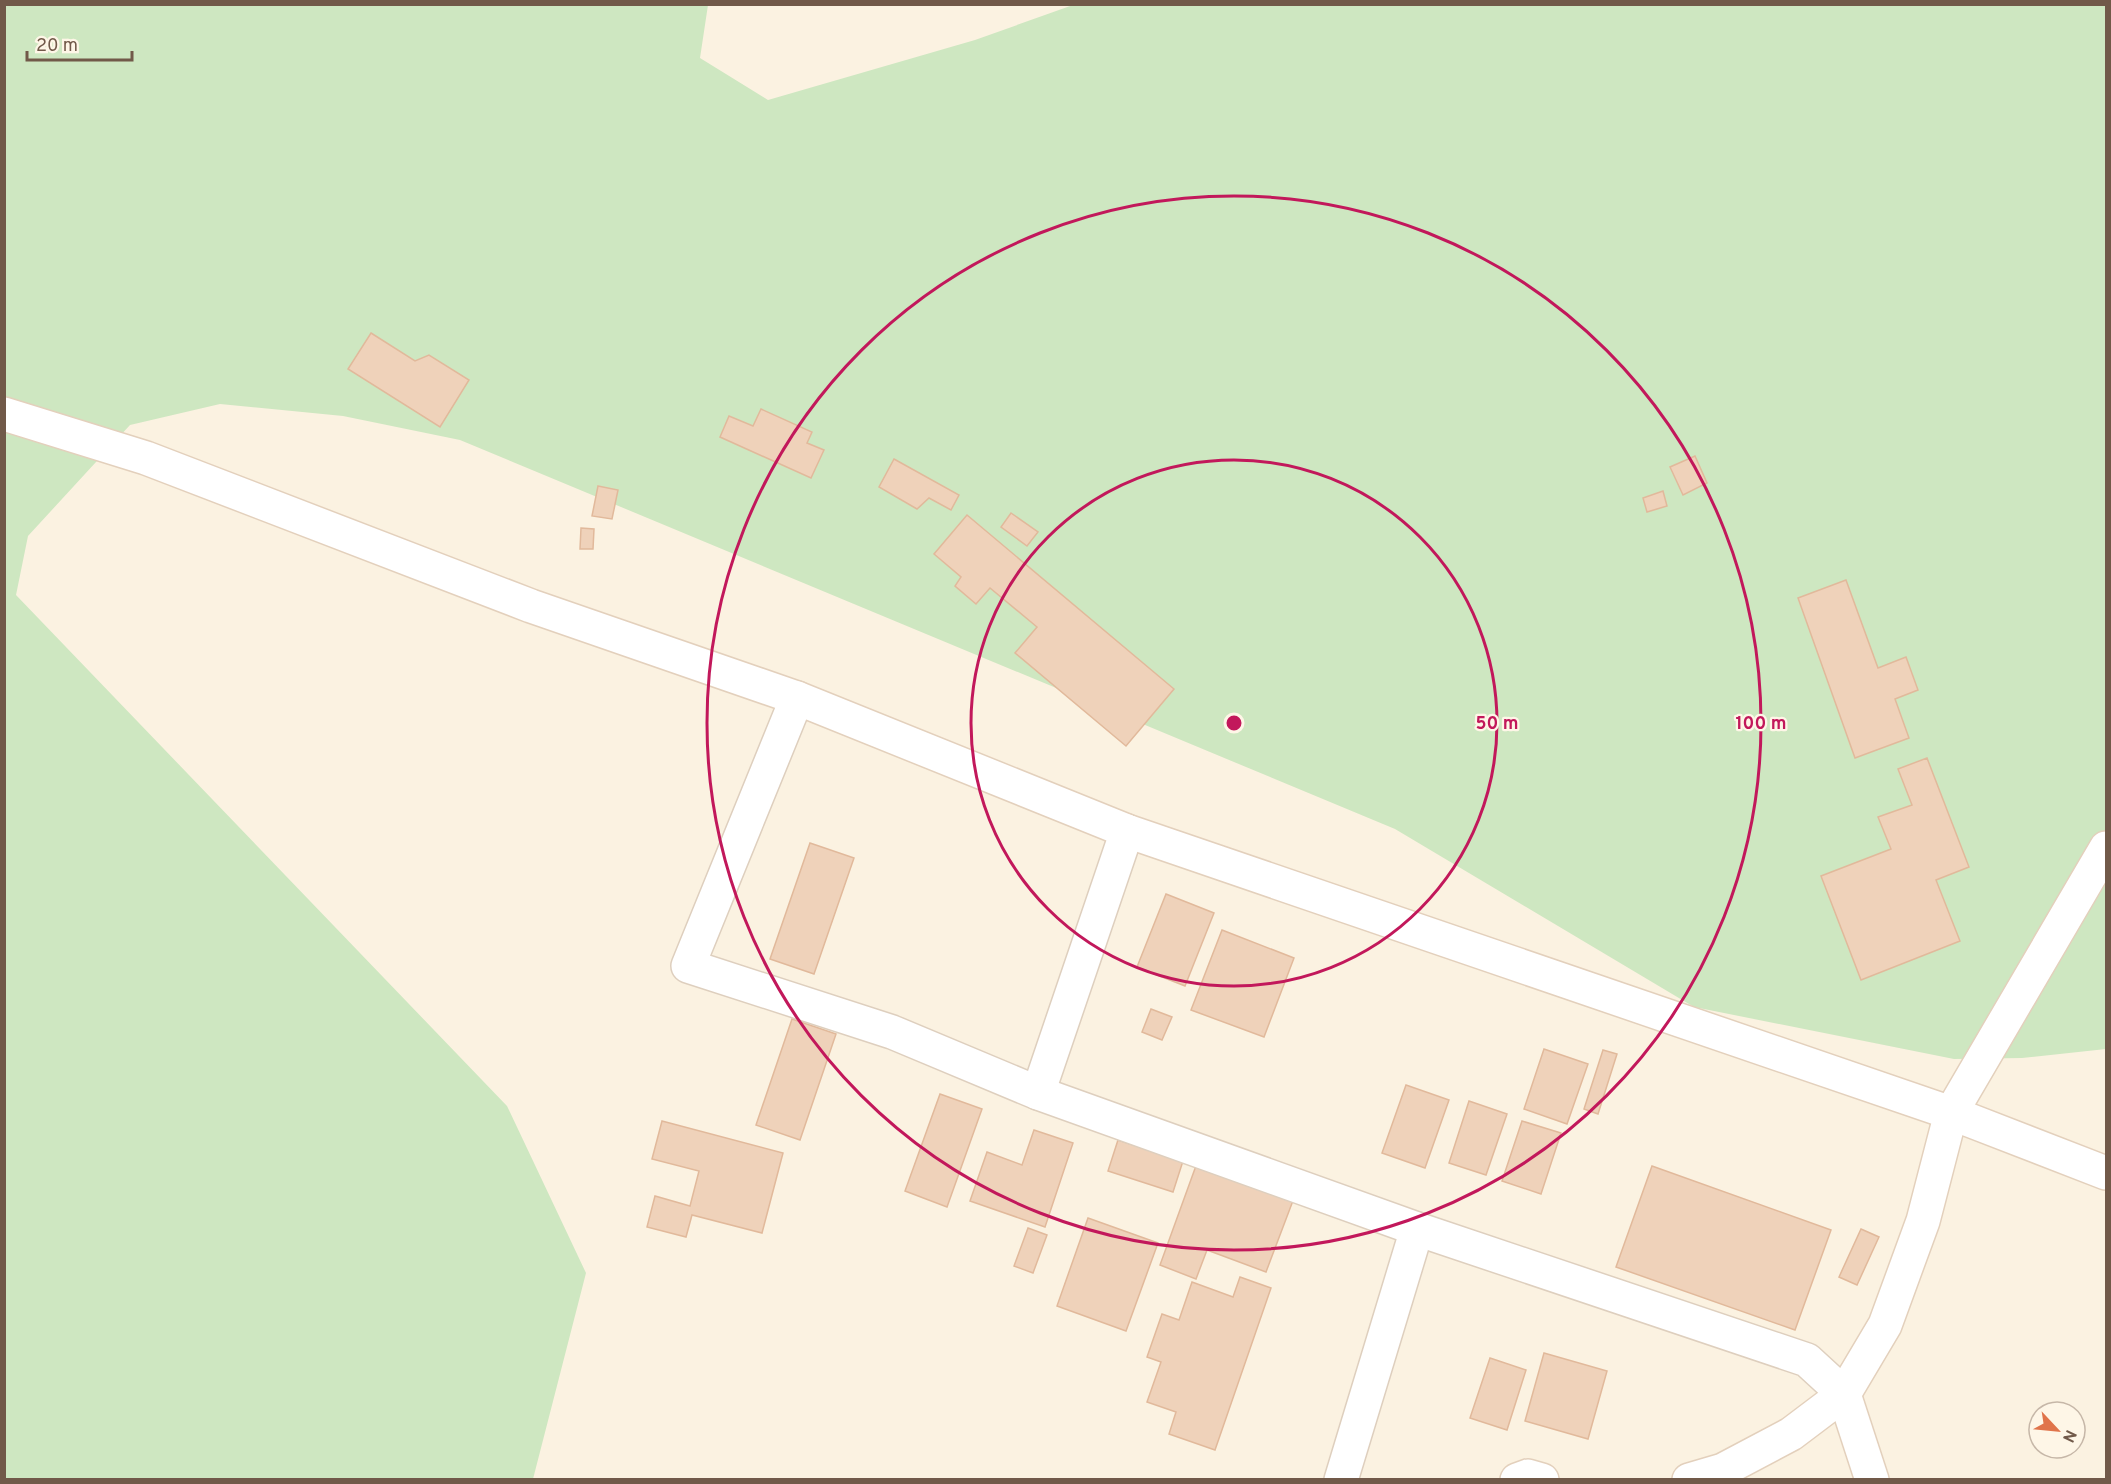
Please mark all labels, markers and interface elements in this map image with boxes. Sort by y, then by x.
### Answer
scale bar [27,24,132,62]
text: 20 m [36,35,78,58]
centre of rings [1224,713,1244,733]
text: 50 m [1475,713,1519,736]
text: 100 m [1735,713,1787,736]
north arrow [2027,1400,2087,1460]
text: N [2057,1426,2080,1445]

